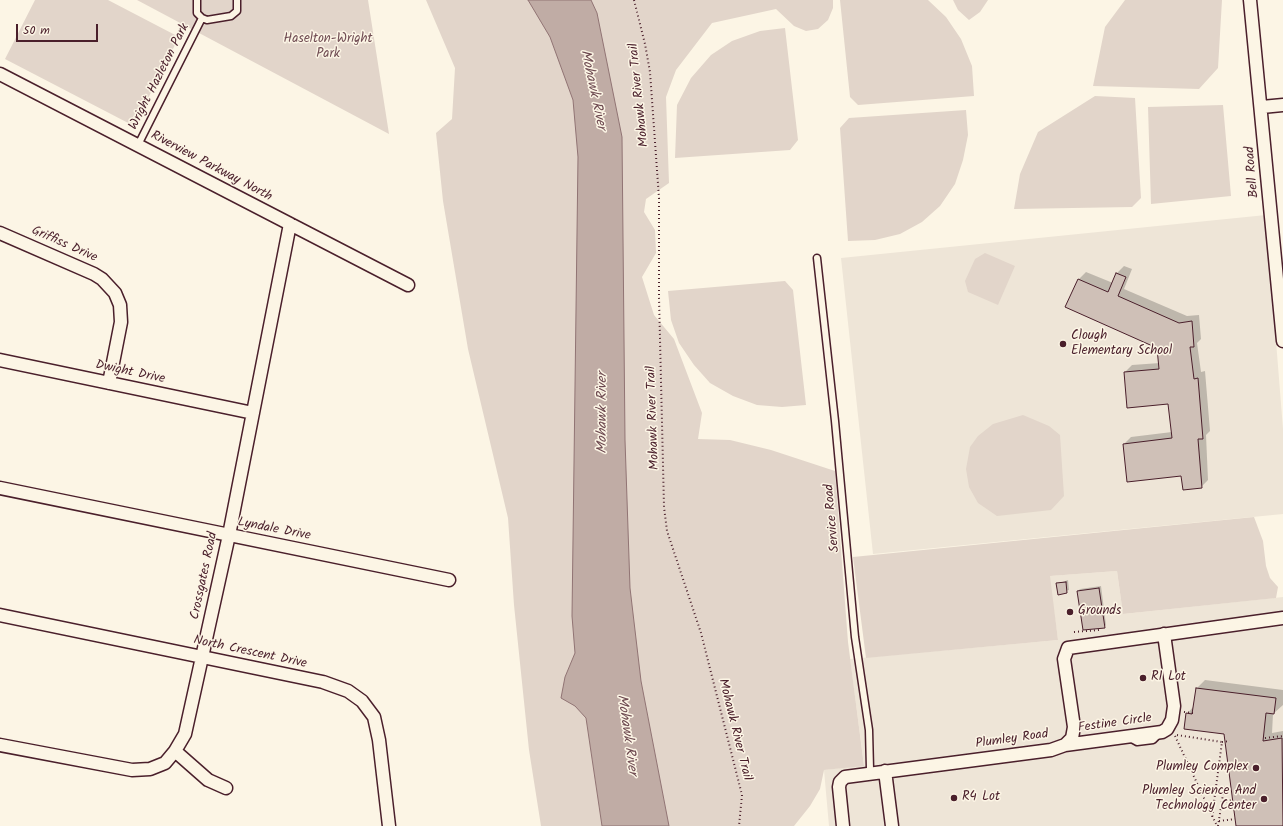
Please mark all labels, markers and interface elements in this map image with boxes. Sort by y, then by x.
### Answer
scale bar [18,16,100,42]
text: 50 m [23,21,50,40]
street label: Wright Hazleton Park [126,21,194,133]
park label: Haselton-Wright Park [284,32,372,63]
street label: Mohawk River Trail [627,42,653,148]
water label: Mohawk River [575,48,609,132]
street label: Riverview Parkway North [148,128,274,206]
street label: Bell Road [1243,146,1263,198]
street label: Griffiss Drive [29,224,99,266]
place label: Clough Elementary School [1071,329,1172,360]
marker: Clough Elementary School [1058,339,1068,349]
street label: Dwight Drive [94,358,166,388]
street label: Mohawk River Trail [644,366,664,470]
water label: Mohawk River [596,372,612,454]
street label: Service Road [822,483,844,553]
street label: Lyndale Drive [236,515,312,545]
street label: Crossgates Road [188,531,222,621]
place label: Grounds [1078,604,1121,620]
marker: Grounds [1065,607,1075,617]
street label: North Crescent Drive [192,633,308,673]
place label: R1 Lot [1151,670,1186,686]
marker: R1 Lot [1138,673,1148,683]
street label: Mohawk River Trail [714,677,754,783]
water label: Mohawk River [612,694,640,776]
street label: Festine Circle [1077,711,1153,737]
street label: Plumley Road [975,727,1049,753]
place label: Plumley Complex [1156,760,1248,776]
marker: Plumley Complex [1251,763,1261,773]
place label: Plumley Science And Technology Center [1142,784,1256,815]
place label: R4 Lot [962,790,1000,806]
marker: R4 Lot [949,793,959,803]
marker: Plumley Science And Technology Center [1259,794,1269,804]

